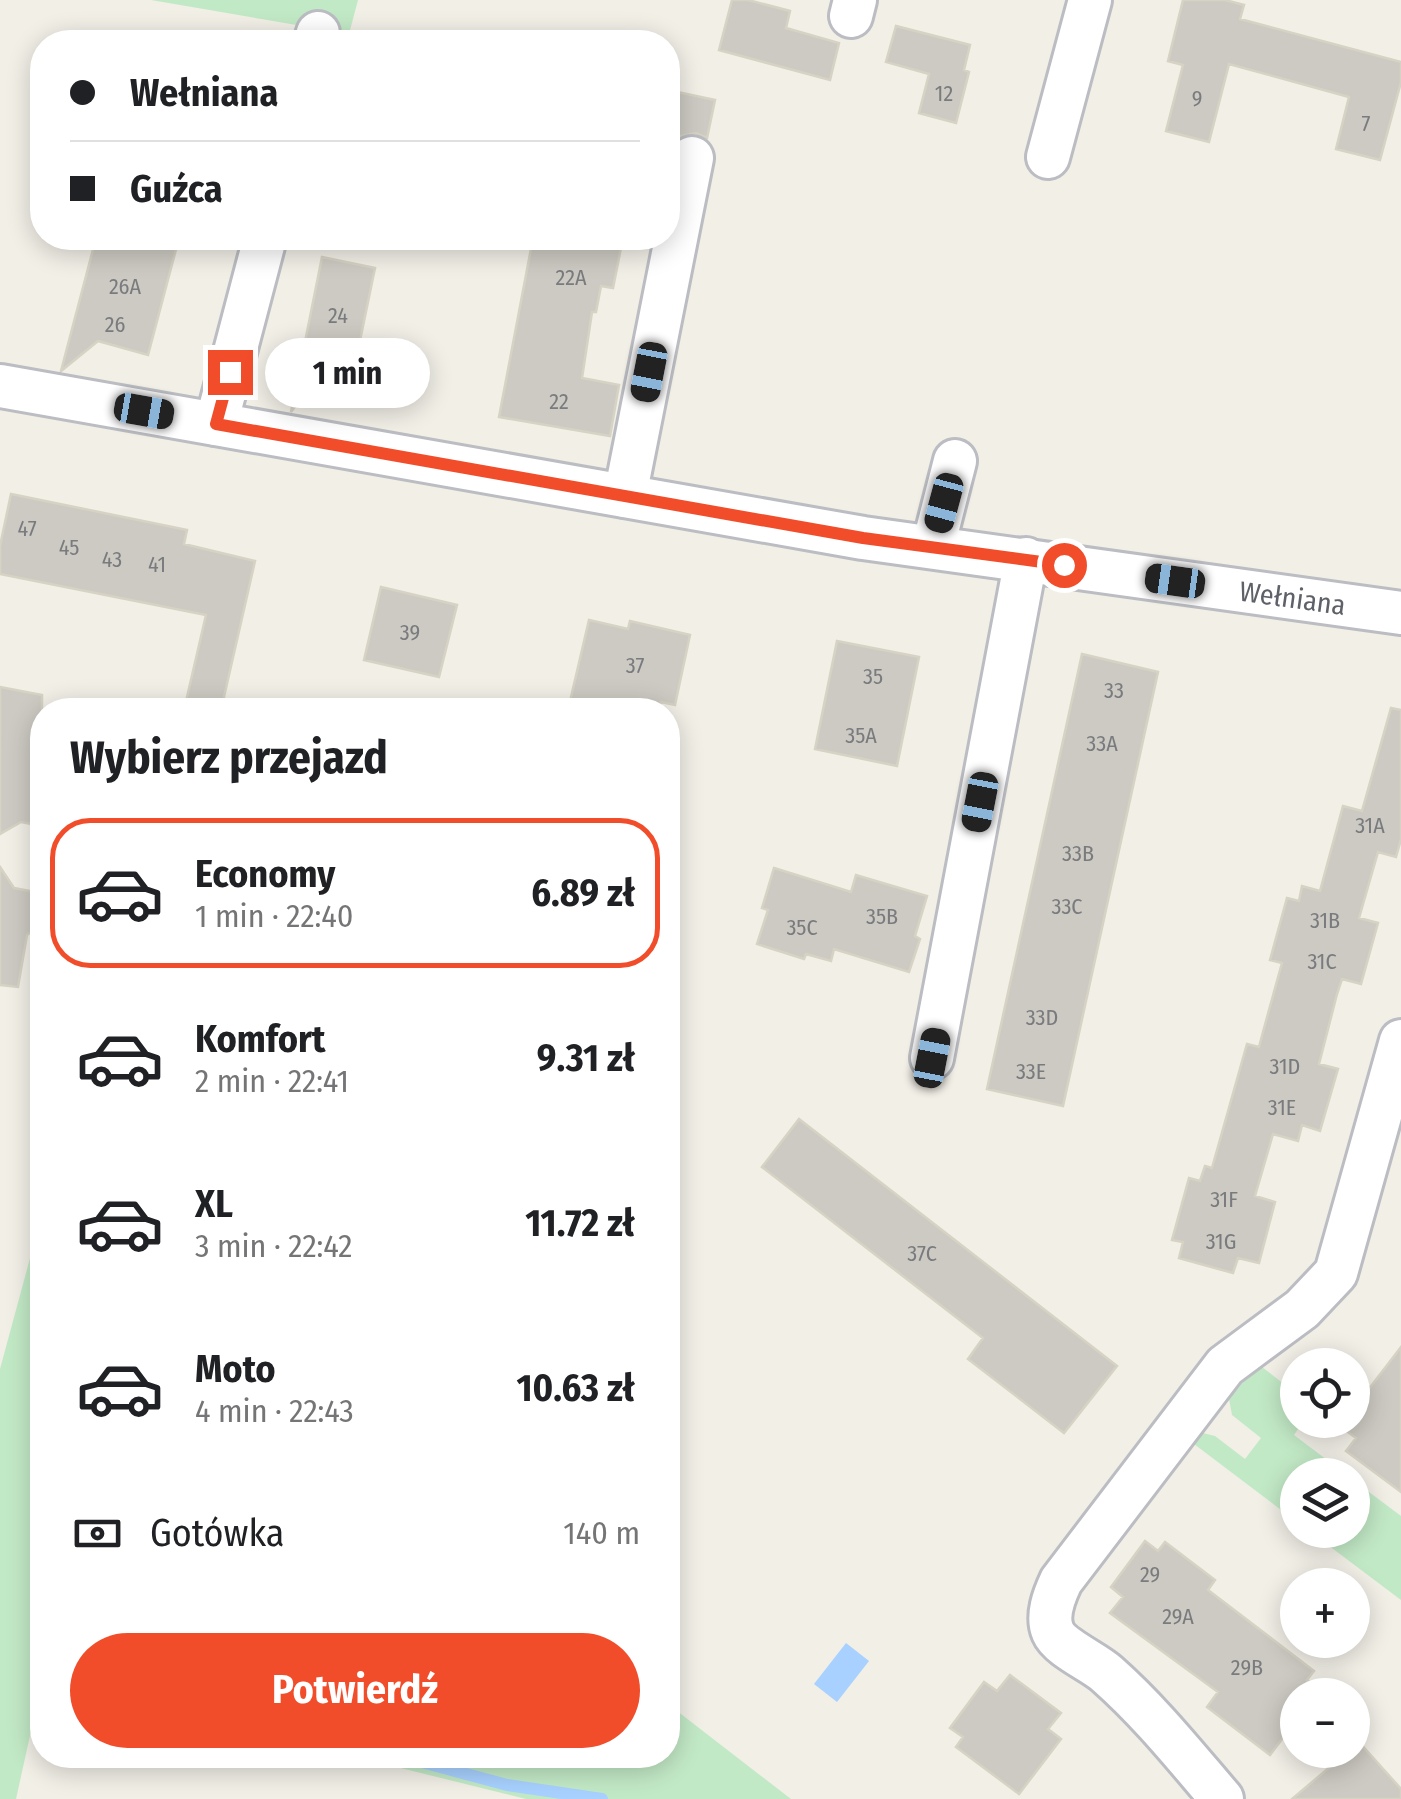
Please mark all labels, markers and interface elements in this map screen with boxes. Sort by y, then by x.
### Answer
text: Wełniana [130,70,278,116]
house number: 12 [935,80,953,107]
house number: 9 [1192,85,1202,112]
house number: 7 [1362,110,1371,137]
text: Guźca [130,166,223,212]
house number: 22A [556,264,587,291]
house number: 26A [109,273,142,300]
house number: 24 [328,302,348,329]
house number: 26 [105,311,125,338]
callout: 1 min [265,337,430,407]
car [629,340,669,404]
route end [208,350,253,395]
text: 1 min [313,354,382,392]
house number: 22 [549,388,569,415]
car [112,391,176,431]
car [922,470,966,536]
house number: 47 [17,515,37,542]
house number: 45 [59,534,79,561]
route start [1042,543,1087,588]
house number: 43 [102,546,122,573]
house number: 41 [148,551,166,578]
car [1143,562,1207,600]
street label: Wełniana [1237,574,1348,622]
house number: 39 [400,619,420,646]
house number: 37 [626,652,644,679]
house number: 35 [863,663,883,690]
house number: 33 [1104,677,1124,704]
house number: 35A [845,722,877,749]
house number: 33A [1086,730,1118,757]
text: Wybierz przejazd [70,731,388,785]
car [960,770,1000,834]
house number: 31A [1355,812,1385,839]
house number: 33B [1062,840,1094,867]
icon: car [75,848,165,938]
text: Economy [195,851,335,897]
text: 6.89 zł [531,870,635,916]
house number: 33C [1051,893,1083,920]
text: 1 min · 22:40 [195,897,353,935]
house number: 35B [866,903,898,930]
house number: 31B [1310,907,1340,934]
house number: 35C [786,914,818,941]
house number: 31C [1307,948,1337,975]
house number: 33D [1026,1004,1058,1031]
icon: car [75,1013,165,1103]
text: Komfort [195,1016,325,1062]
car [912,1026,952,1090]
text: 9.31 zł [537,1035,635,1081]
house number: 31D [1270,1053,1300,1080]
house number: 33E [1016,1058,1046,1085]
text: 2 min · 22:41 [195,1062,349,1100]
house number: 31E [1268,1094,1296,1121]
icon: car [75,1178,165,1268]
text: XL [195,1181,233,1227]
house number: 31F [1210,1186,1238,1213]
text: 11.72 zł [525,1200,635,1246]
text: 3 min · 22:42 [195,1227,352,1265]
house number: 31G [1206,1228,1236,1255]
house number: 37C [907,1240,937,1267]
icon: car [75,1343,165,1433]
text: Moto [195,1346,276,1392]
map controls [1280,1348,1370,1768]
button: locate [1280,1348,1370,1438]
text: 10.63 zł [516,1365,635,1411]
text: 4 min · 22:43 [195,1392,354,1430]
button: layers [1280,1458,1370,1548]
icon: cash [70,1506,125,1561]
text: Gotówka [150,1510,284,1556]
text: 140 m [563,1514,640,1552]
house number: 29 [1140,1561,1160,1588]
button: + [1280,1568,1370,1658]
house number: 29A [1162,1603,1194,1630]
button: Potwierdź [70,1633,640,1748]
house number: 29B [1231,1654,1263,1681]
button: − [1280,1678,1370,1768]

